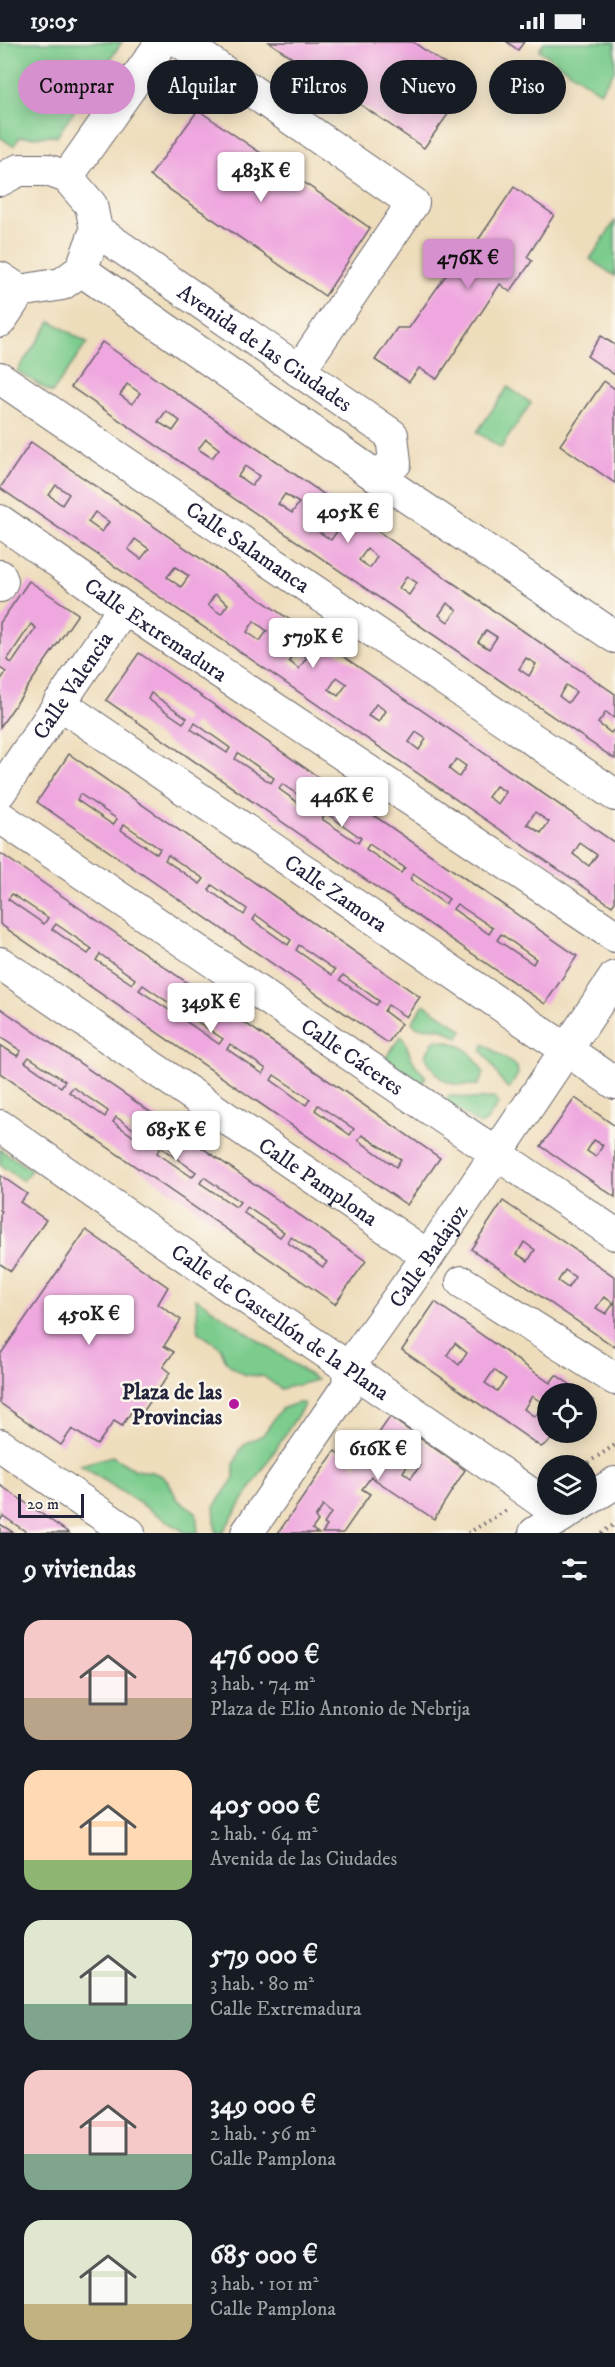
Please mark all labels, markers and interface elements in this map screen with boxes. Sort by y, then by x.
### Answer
text: 19:05 [30,8,78,35]
chip: Comprar [18,60,135,114]
chip: Alquilar [147,60,258,114]
chip: Filtros [270,60,368,114]
chip: Nuevo [380,60,477,114]
chip: Piso [489,60,566,114]
pin: 483K € [212,152,310,203]
text: 483K € [231,159,291,184]
pin: 476K € [419,239,517,290]
text: 476K € [437,246,499,271]
street label: Avenida de las Ciudades [172,279,357,418]
pin: 405K € [299,493,397,544]
street label: Calle Salamanca [180,496,315,600]
text: 405K € [317,500,379,525]
street label: Calle Extremadura [79,572,233,689]
pin: 579K € [264,618,362,669]
text: 579K € [283,625,343,650]
street label: Calle Valencia [27,626,120,745]
pin: 446K € [293,777,391,828]
text: 446K € [310,784,374,809]
street label: Calle Zamora [279,849,393,939]
pin: 349K € [162,983,260,1034]
text: 349K € [181,990,241,1015]
street label: Calle Cáceres [295,1013,408,1102]
pin: 685K € [127,1111,225,1162]
text: 685K € [146,1118,206,1143]
street label: Calle Pamplona [253,1132,383,1233]
street label: Calle Badajoz [384,1199,474,1313]
street label: Calle de Castellón de la Plana [166,1238,395,1407]
pin: 450K € [40,1295,138,1346]
text: 450K € [58,1302,120,1327]
place label: Plaza de las Provincias [122,1379,223,1431]
map controls [537,1383,597,1515]
button: locate [537,1383,597,1443]
marker: Plaza de las Provincias [227,1397,241,1411]
pin: 616K € [329,1430,427,1481]
text: 616K € [349,1437,407,1462]
button: layers [537,1455,597,1515]
scale bar [18,1491,84,1518]
text: 20 m [27,1494,59,1514]
text: 9 viviendas [24,1553,136,1586]
icon: filters [558,1553,591,1586]
text: 476 000 € [210,1639,320,1672]
icon: home [72,1644,144,1716]
text: 3 hab. · 74 m² [210,1672,315,1697]
text: Plaza de Elio Antonio de Nebrija [210,1697,470,1722]
text: 405 000 € [210,1789,320,1822]
icon: home [72,1794,144,1866]
text: 2 hab. · 64 m² [210,1822,318,1847]
text: Avenida de las Ciudades [210,1847,397,1872]
text: 579 000 € [210,1939,318,1972]
icon: home [72,1944,144,2016]
text: 3 hab. · 80 m² [210,1972,314,1997]
text: Calle Extremadura [210,1997,362,2022]
text: 349 000 € [210,2089,316,2122]
icon: home [72,2094,144,2166]
text: 2 hab. · 56 m² [210,2122,316,2147]
text: Calle Pamplona [210,2147,336,2172]
text: 685 000 € [210,2239,318,2272]
icon: home [72,2244,144,2316]
text: 3 hab. · 101 m² [210,2272,319,2297]
text: Calle Pamplona [210,2297,336,2322]

